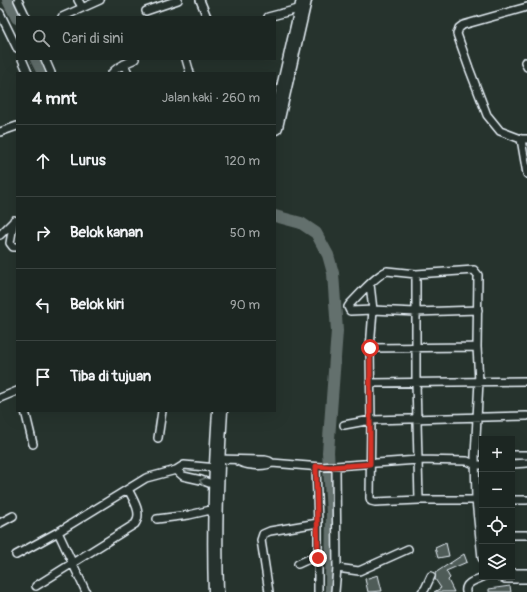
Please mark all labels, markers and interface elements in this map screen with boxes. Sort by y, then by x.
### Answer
search box [16,16,276,60]
icon: search [30,27,52,49]
text: Cari di sini [62,29,123,48]
text: 4 mnt [32,88,77,109]
text: Jalan kaki · 260 m [162,90,260,106]
icon: ahead [32,150,54,172]
text: Lurus [70,151,106,170]
text: 120 m [224,153,260,169]
icon: right [32,222,54,244]
text: Belok kanan [70,223,143,242]
text: 50 m [230,225,260,241]
icon: left [32,294,54,316]
text: Belok kiri [70,295,124,314]
text: 90 m [230,297,260,313]
route start [361,339,379,357]
icon: arrive [32,366,54,388]
text: Tiba di tujuan [70,367,151,386]
map controls [479,436,515,580]
button: + [479,436,515,472]
button: − [479,472,515,508]
one-way arrow [199,477,206,486]
button: locate [479,508,515,544]
button: layers [479,544,515,580]
route end [309,549,327,567]

